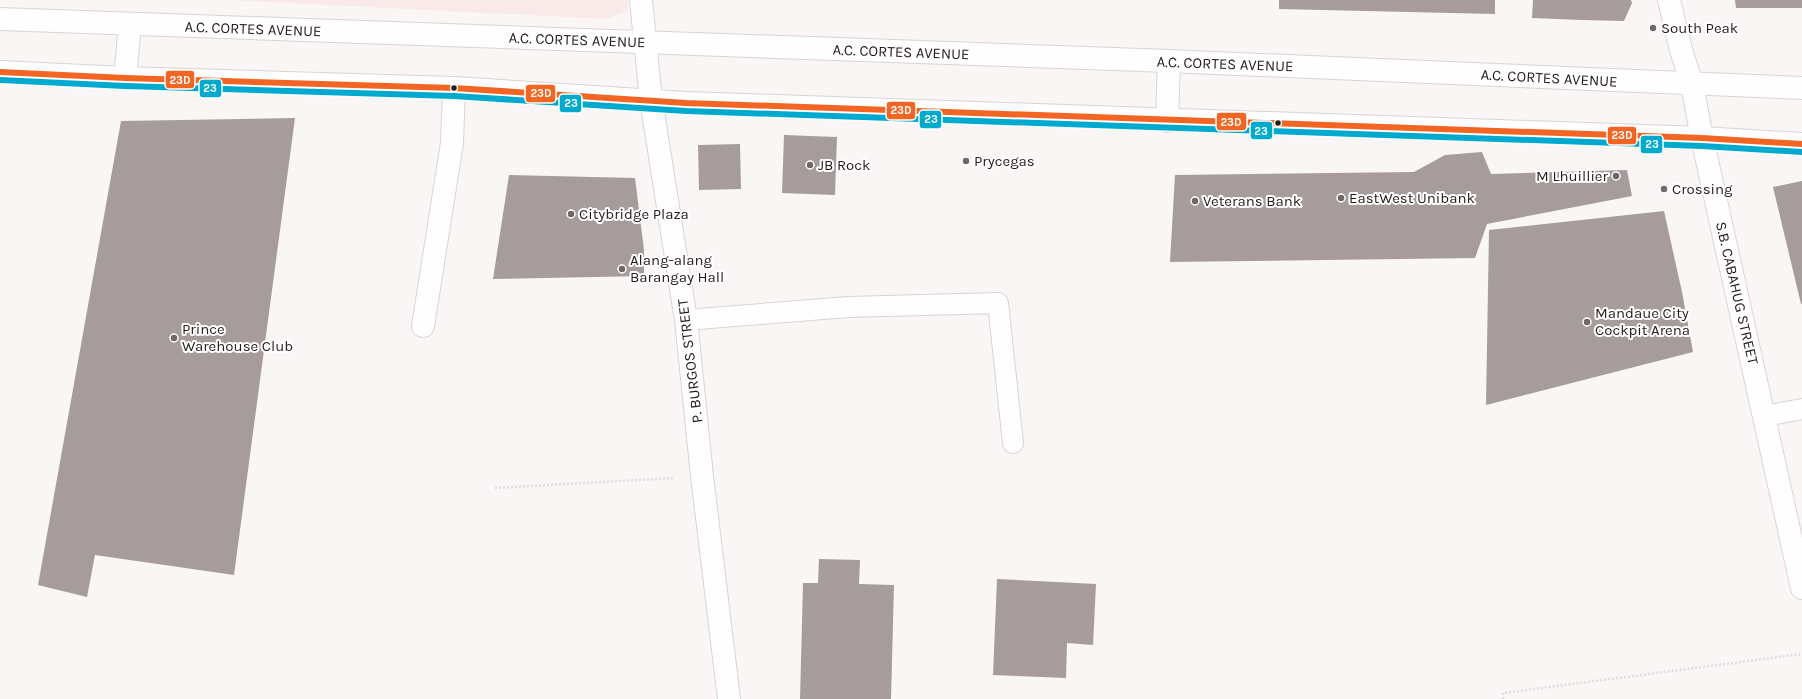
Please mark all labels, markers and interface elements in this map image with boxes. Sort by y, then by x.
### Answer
street label: A.C. CORTES AVENUE [184,18,322,40]
place label: South Peak [1661,19,1738,37]
marker: South Peak [1648,23,1658,33]
street label: A.C. CORTES AVENUE [508,29,646,51]
street label: A.C. CORTES AVENUE [832,41,970,63]
street label: A.C. CORTES AVENUE [1156,53,1294,75]
street label: A.C. CORTES AVENUE [1480,65,1618,91]
line badge: 23D [165,70,195,89]
text: 23D [169,74,191,87]
line badge: 23 [199,79,222,98]
text: 23 [203,82,217,95]
unlabelled marker [449,83,459,93]
line badge: 23D [525,84,556,103]
text: 23D [530,87,552,100]
line badge: 23 [559,94,582,113]
text: 23 [564,97,578,110]
line badge: 23D [886,101,916,120]
text: 23D [890,104,912,117]
line badge: 23 [919,110,942,129]
line badge: 23D [1216,112,1247,131]
text: 23 [924,113,938,126]
text: 23D [1220,116,1242,129]
unlabelled marker [1273,118,1283,128]
line badge: 23 [1250,121,1273,140]
text: 23 [1254,125,1268,138]
line badge: 23D [1607,126,1637,145]
text: 23D [1611,129,1633,142]
line badge: 23 [1640,135,1663,154]
text: 23 [1645,138,1659,151]
place label: Prycegas [974,152,1035,170]
place label: JB Rock [818,156,871,174]
marker: Prycegas [961,156,971,166]
marker: JB Rock [805,160,815,170]
place label: M Lhuillier [1536,167,1609,185]
marker: M Lhuillier [1611,171,1621,181]
place label: Crossing [1672,180,1733,198]
marker: Crossing [1659,184,1669,194]
place label: EastWest Unibank [1349,189,1475,207]
place label: Veterans Bank [1203,192,1301,210]
marker: EastWest Unibank [1336,193,1346,203]
marker: Veterans Bank [1190,196,1200,206]
place label: Citybridge Plaza [579,205,689,223]
marker: Citybridge Plaza [566,209,576,219]
street label: S.B. CABAHUG STREET [1712,220,1762,367]
place label: Alang-alang Barangay Hall [630,251,724,286]
marker: Alang-alang Barangay Hall [617,264,627,274]
street label: P. BURGOS STREET [673,297,707,424]
place label: Mandaue City Cockpit Arena [1595,304,1690,339]
marker: Mandaue City Cockpit Arena [1582,317,1592,327]
place label: Prince Warehouse Club [182,320,293,355]
marker: Prince Warehouse Club [169,333,179,343]

